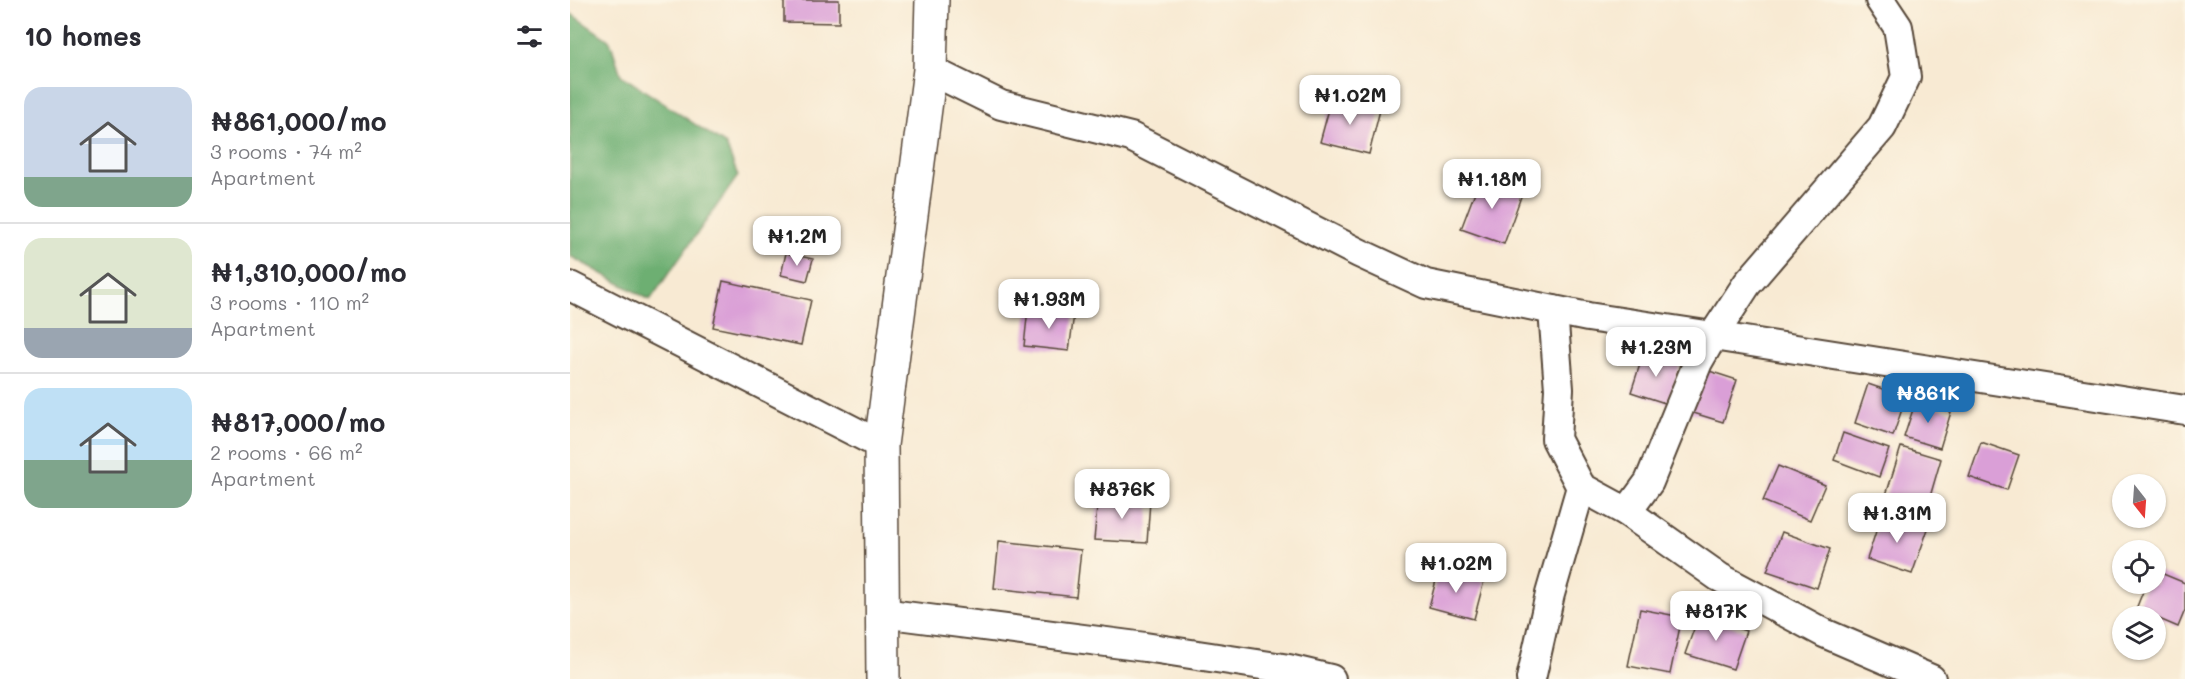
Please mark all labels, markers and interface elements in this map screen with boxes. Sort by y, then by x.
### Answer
text: 10 homes [24,19,142,53]
icon: filters [513,20,546,53]
pin: ₦1.02M [1301,75,1399,126]
text: ₦1.02M [1313,81,1387,107]
text: ₦861,000/mo [210,104,387,138]
icon: home [72,111,144,183]
text: 3 rooms · 74 m² [210,138,362,164]
pin: ₦1.18M [1443,159,1541,210]
text: Apartment [210,164,316,190]
text: ₦1.18M [1457,165,1527,191]
pin: ₦1.2M [755,216,839,267]
text: ₦1.2M [767,222,827,248]
text: ₦1,310,000/mo [210,255,406,289]
icon: home [72,262,144,334]
pin: ₦1.93M [1000,279,1098,330]
text: ₦1.93M [1012,285,1086,311]
text: 3 rooms · 110 m² [210,289,369,315]
text: Apartment [210,315,316,341]
pin: ₦1.23M [1607,327,1705,378]
text: ₦1.23M [1620,333,1692,359]
pin: ₦861K [1886,373,1970,424]
text: ₦861K [1896,379,1960,405]
text: ₦817,000/mo [210,405,385,439]
icon: home [72,412,144,484]
text: 2 rooms · 66 m² [210,439,363,465]
text: Apartment [210,465,316,491]
pin: ₦876K [1080,469,1164,520]
north arrow [2112,474,2166,528]
map controls [2112,474,2166,660]
text: ₦876K [1089,475,1155,501]
pin: ₦1.31M [1848,493,1946,544]
text: ₦1.31M [1862,499,1932,525]
button: locate [2112,540,2166,594]
pin: ₦1.02M [1407,543,1505,594]
text: ₦1.02M [1419,549,1493,575]
pin: ₦817K [1674,591,1758,642]
text: ₦817K [1684,597,1748,623]
button: layers [2112,606,2166,660]

